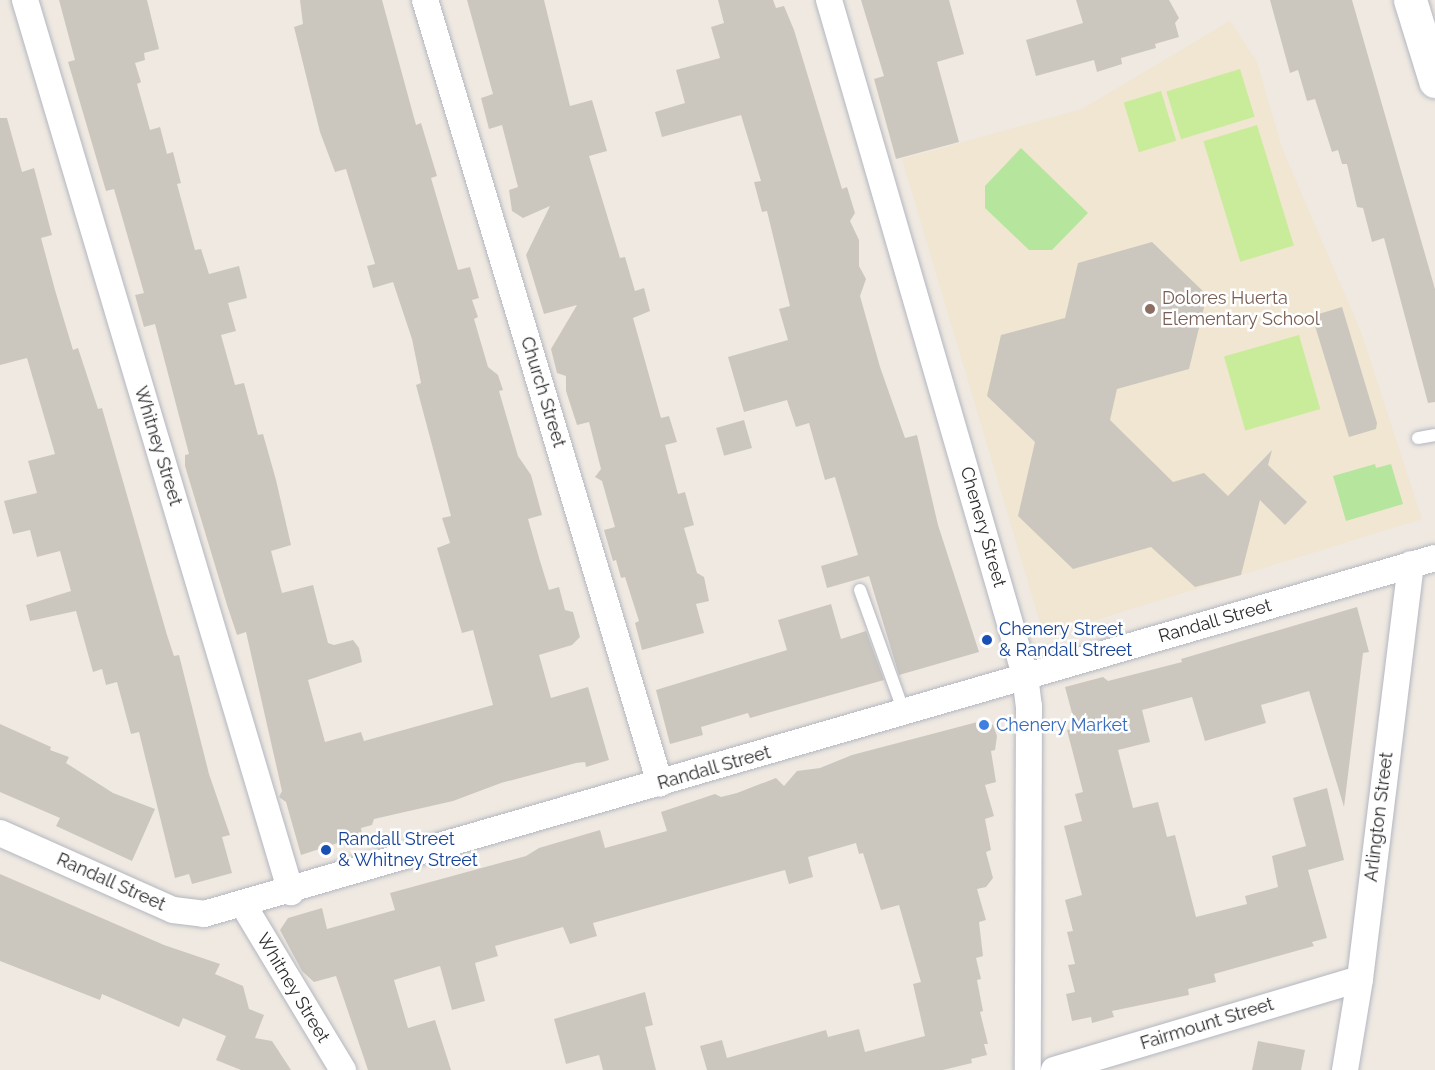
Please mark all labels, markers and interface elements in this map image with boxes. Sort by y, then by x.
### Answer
place label: Dolores Huerta Elementary School [1162,288,1320,330]
marker: Dolores Huerta Elementary School [1143,302,1157,316]
street label: Church Street [516,334,570,450]
street label: Whitney Street [129,383,187,509]
street label: Chenery Street [955,464,1011,590]
street label: Randall Street [1156,594,1274,648]
place label: Chenery Street & Randall Street [999,619,1133,662]
marker: Chenery Street & Randall Street [980,633,994,647]
place label: Chenery Market [996,714,1129,736]
marker: Chenery Market [977,718,991,732]
street label: Randall Street [655,741,773,795]
street label: Arlington Street [1360,751,1398,883]
place label: Randall Street & Whitney Street [338,829,479,872]
marker: Randall Street & Whitney Street [319,843,333,857]
street label: Randall Street [53,848,169,916]
street label: Whitney Street [252,929,334,1047]
street label: Fairmount Street [1138,993,1276,1055]

